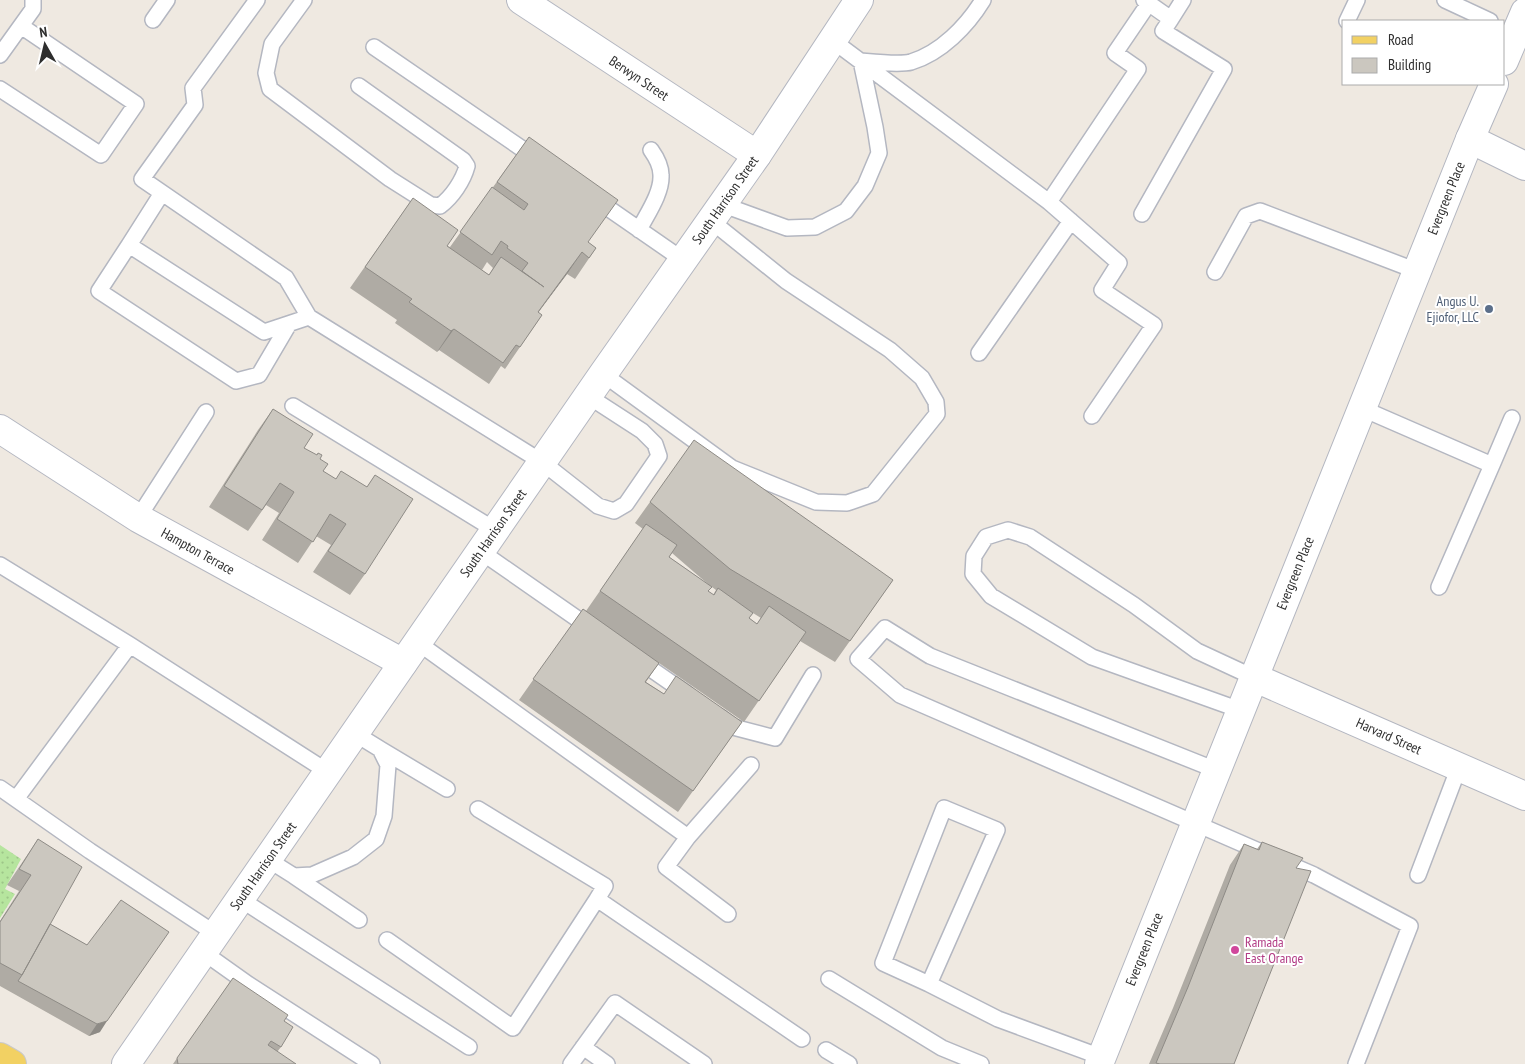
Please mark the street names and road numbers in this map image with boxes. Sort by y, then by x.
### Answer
street label: Berwyn Street [606,52,672,105]
street label: South Harrison Street [688,152,762,248]
street label: Evergreen Place [1423,159,1469,237]
street label: South Harrison Street [456,485,530,581]
street label: Hampton Terrace [158,523,238,579]
street label: Evergreen Place [1272,534,1318,612]
street label: Harvard Street [1353,714,1425,758]
street label: South Harrison Street [226,818,300,914]
street label: Evergreen Place [1121,910,1167,988]

